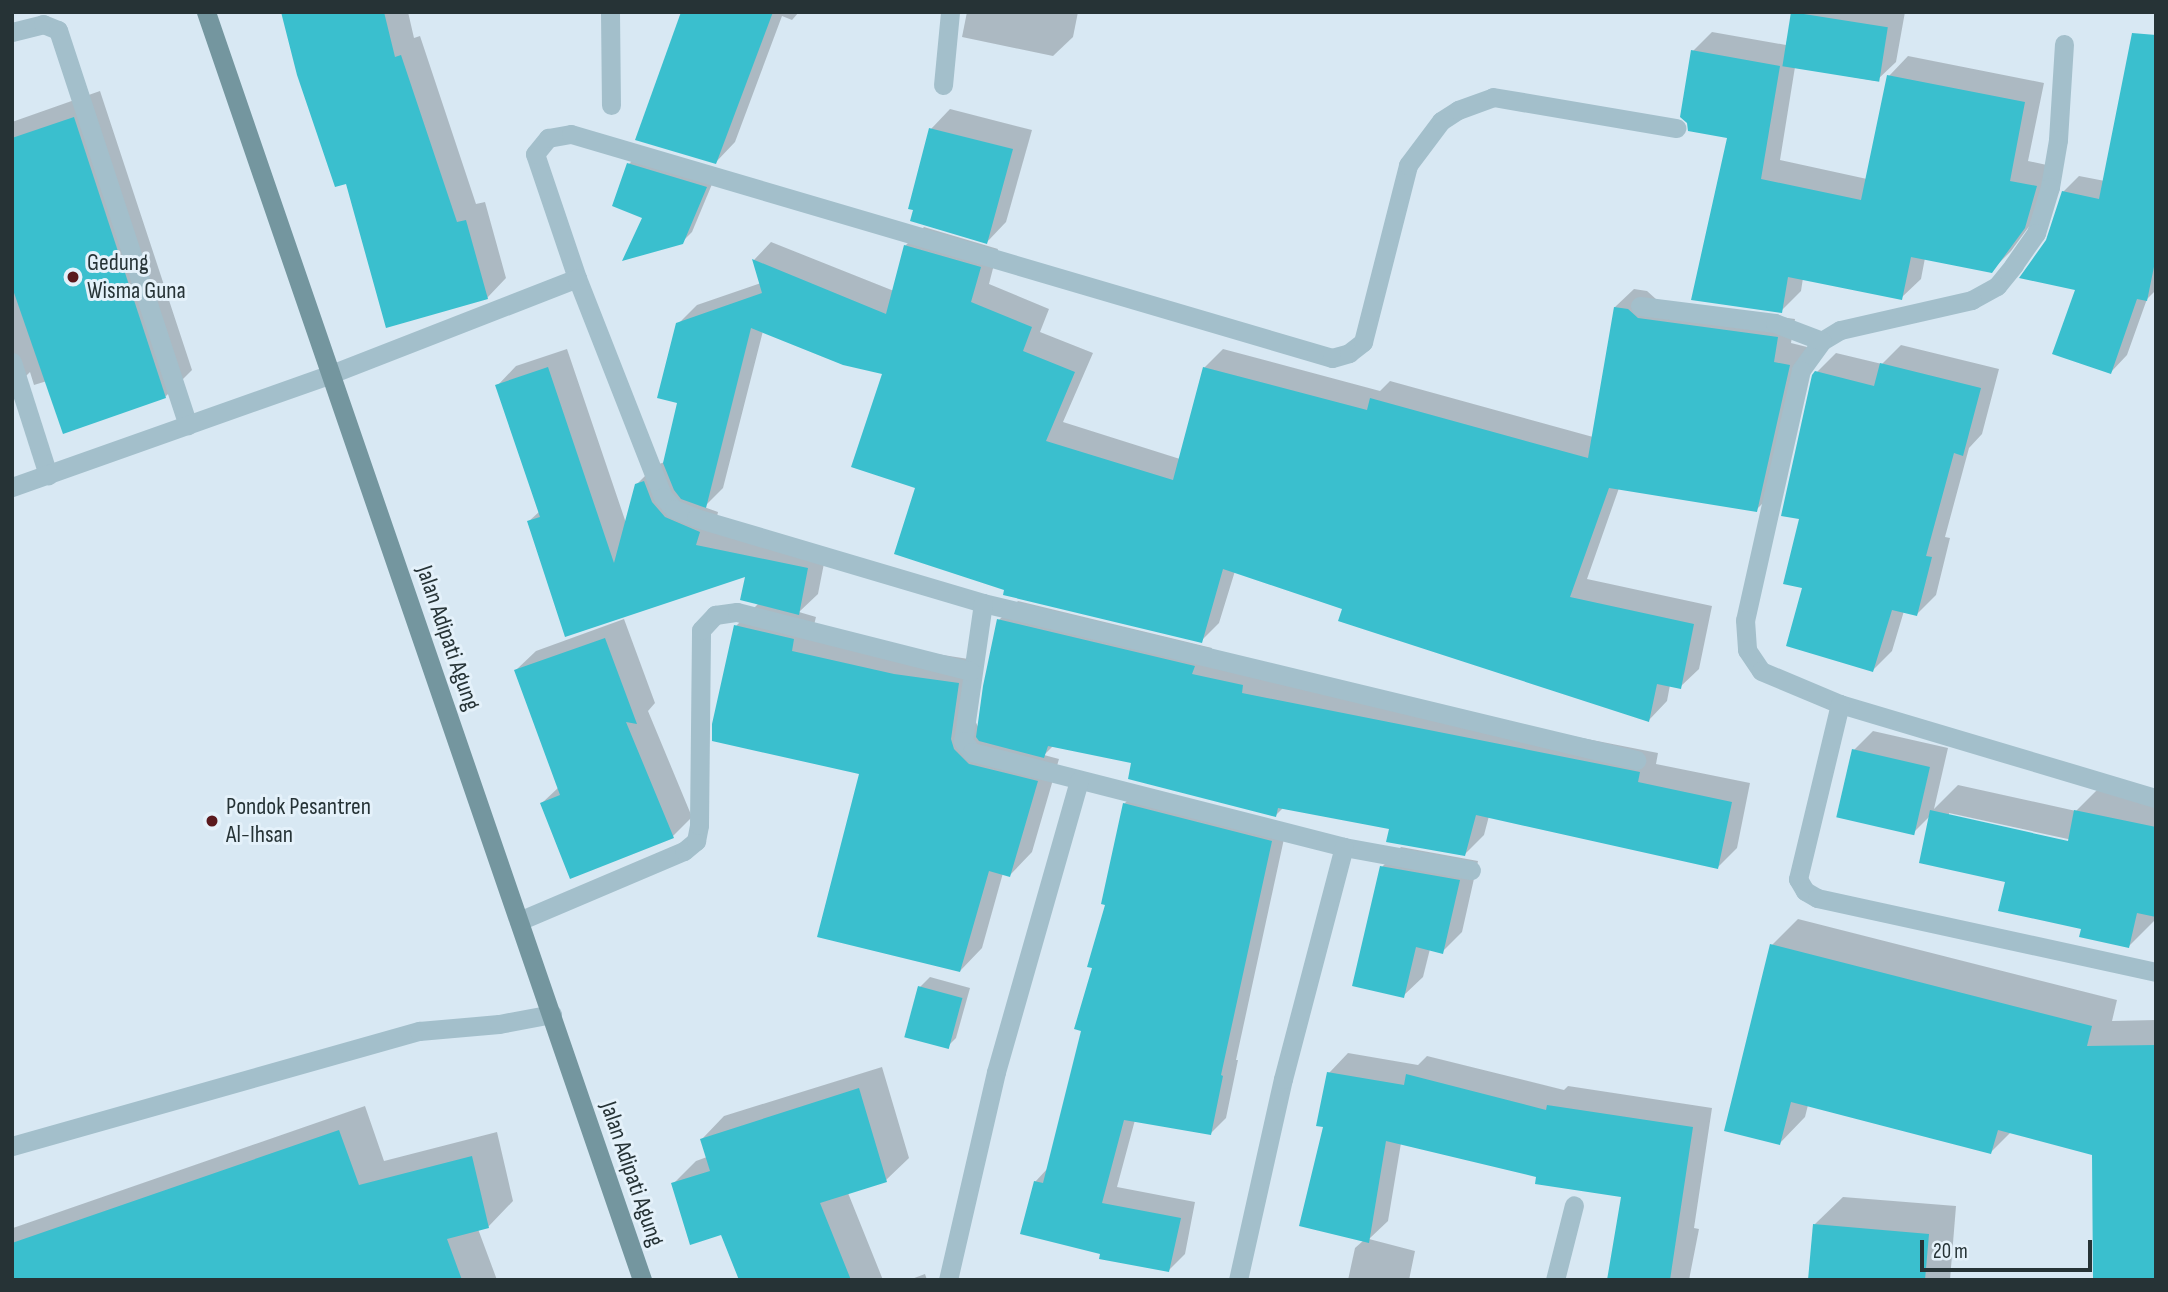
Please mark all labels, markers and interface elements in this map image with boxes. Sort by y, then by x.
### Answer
place label: Gedung Wisma Guna [87,249,186,305]
marker: Gedung Wisma Guna [65,269,81,285]
street label: Jalan Adipati Agung [410,562,486,714]
place label: Pondok Pesantren Al-Ihsan [226,793,371,849]
marker: Pondok Pesantren Al-Ihsan [204,813,220,829]
street label: Jalan Adipati Agung [594,1098,670,1250]
scale bar [1923,1226,2094,1270]
text: 20 m [1933,1239,1968,1264]

